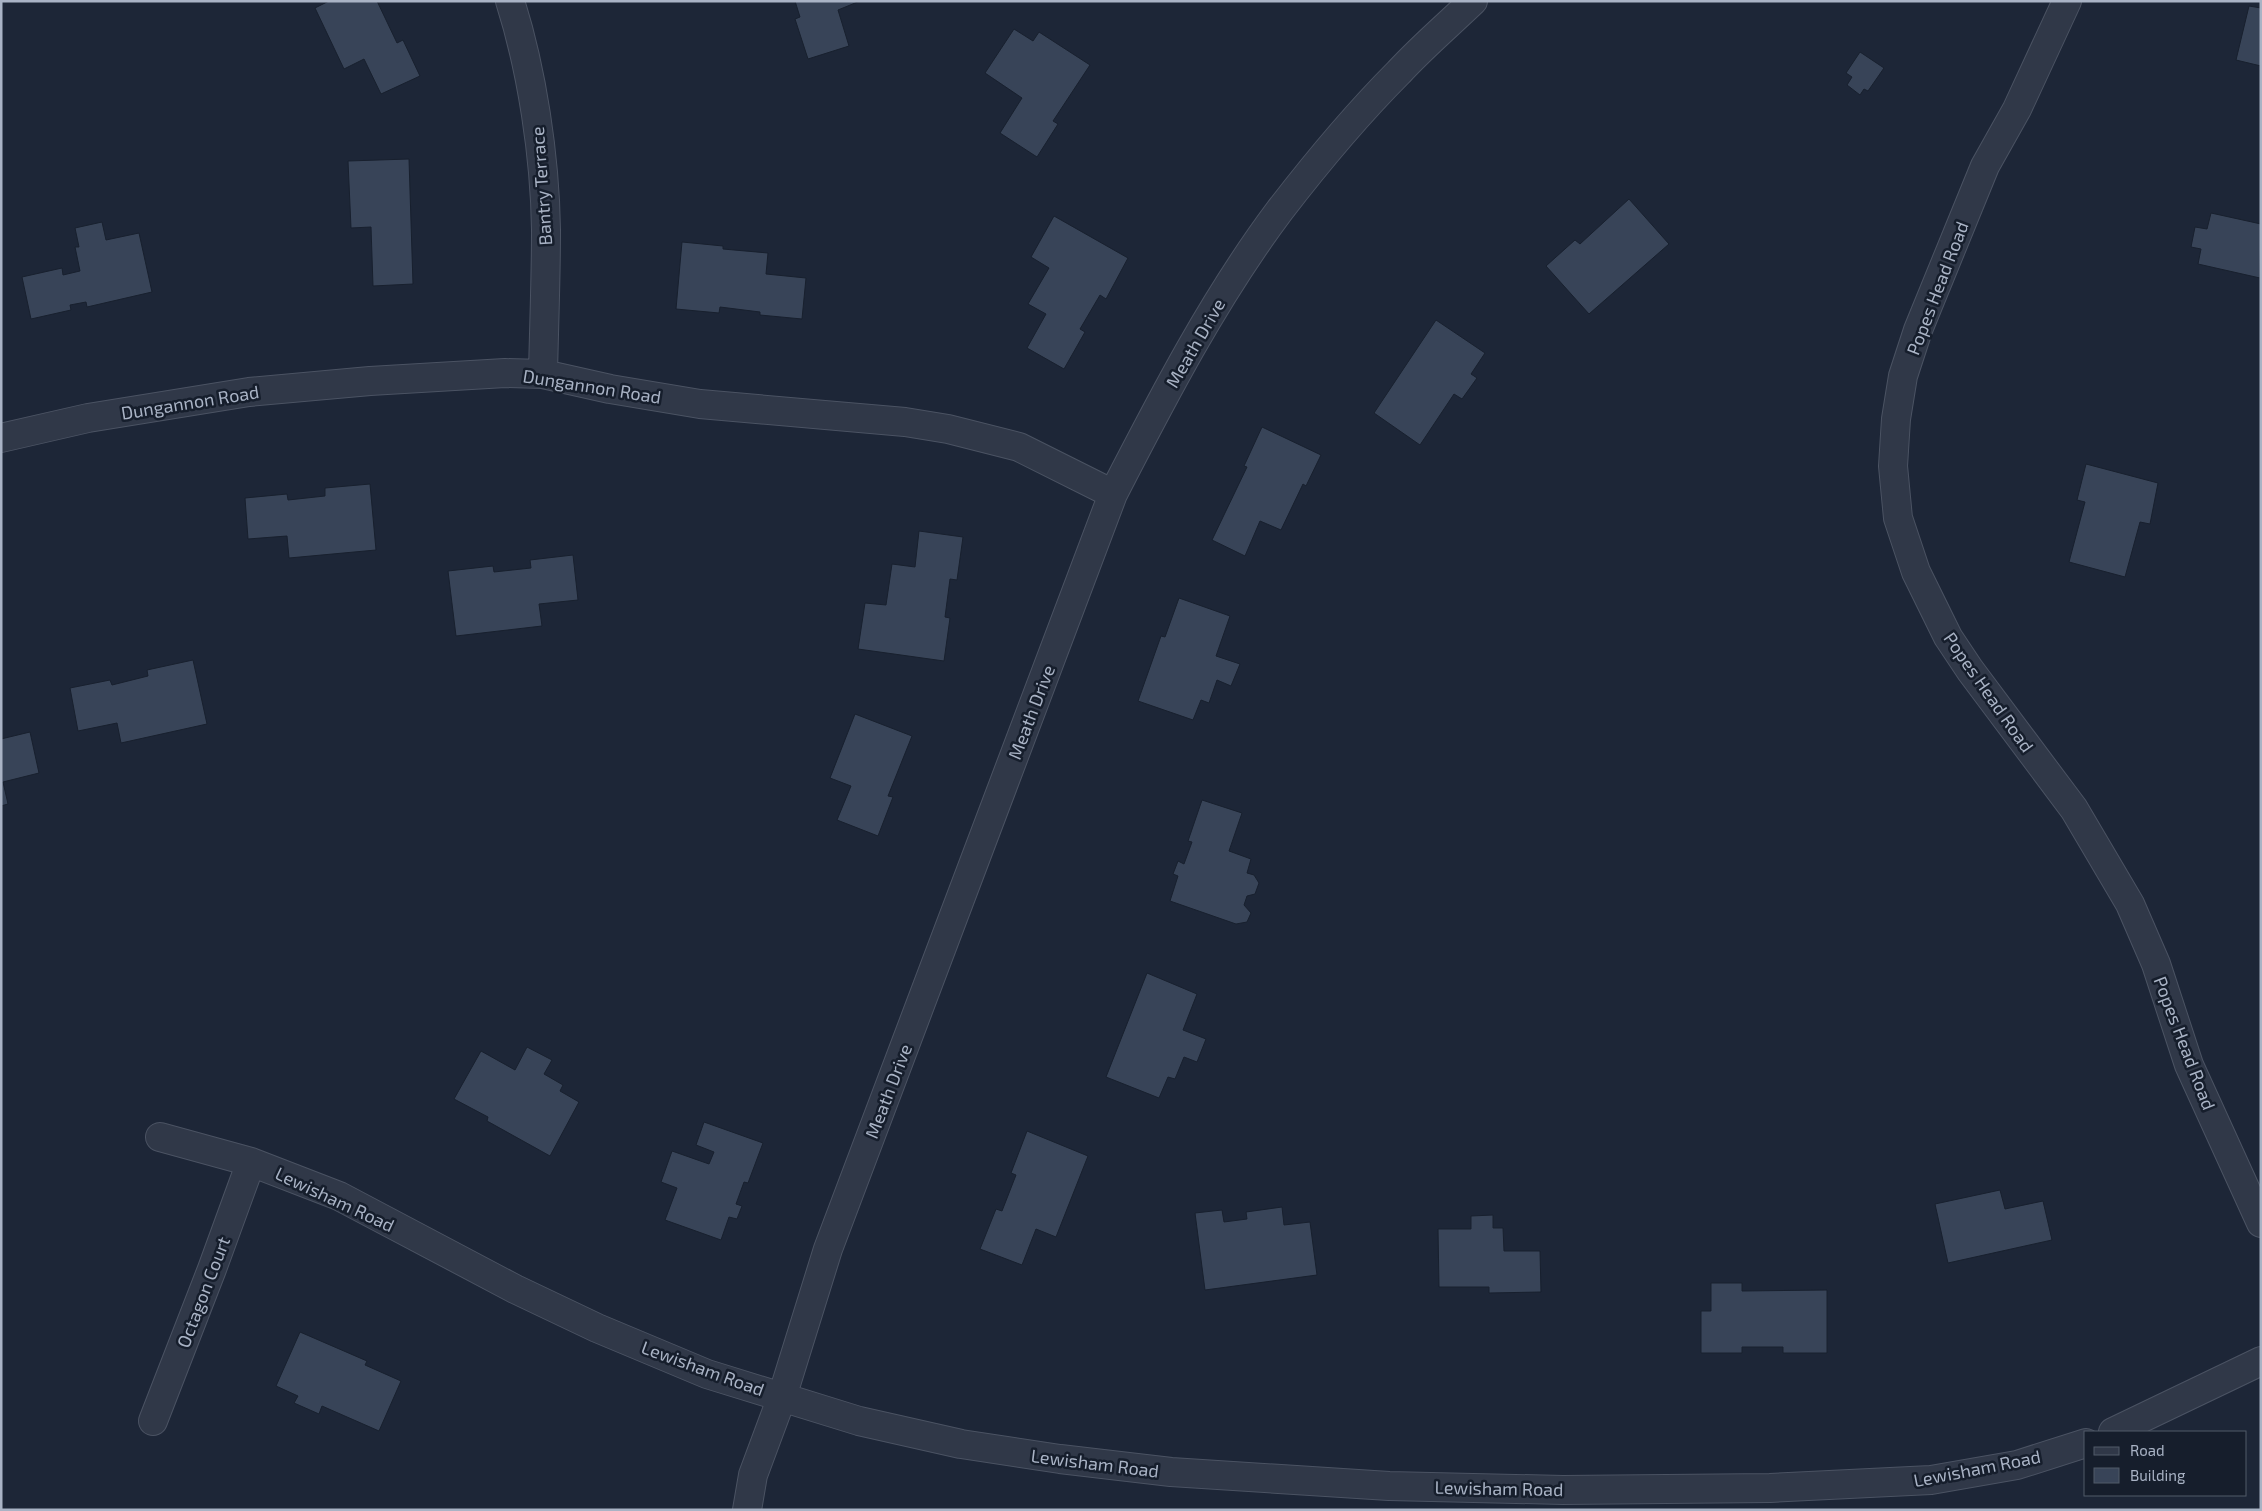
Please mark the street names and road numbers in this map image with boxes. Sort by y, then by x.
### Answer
street label: Bantry Terrace [526,126,556,246]
street label: Popes Head Road [1901,218,1973,358]
street label: Meath Drive [1161,294,1229,392]
street label: Dungannon Road [521,364,663,408]
street label: Dungannon Road [119,380,261,424]
street label: Popes Head Road [1939,628,2039,756]
street label: Meath Drive [1003,662,1059,762]
street label: Popes Head Road [2149,973,2221,1113]
street label: Meath Drive [860,1041,916,1141]
street label: Lewisham Road [272,1162,398,1236]
street label: Octagon Court [172,1233,234,1351]
street label: Lewisham Road [639,1336,767,1400]
street label: Lewisham Road [1030,1444,1160,1482]
street label: Lewisham Road [1912,1445,2042,1491]
street label: Lewisham Road [1434,1476,1564,1500]

